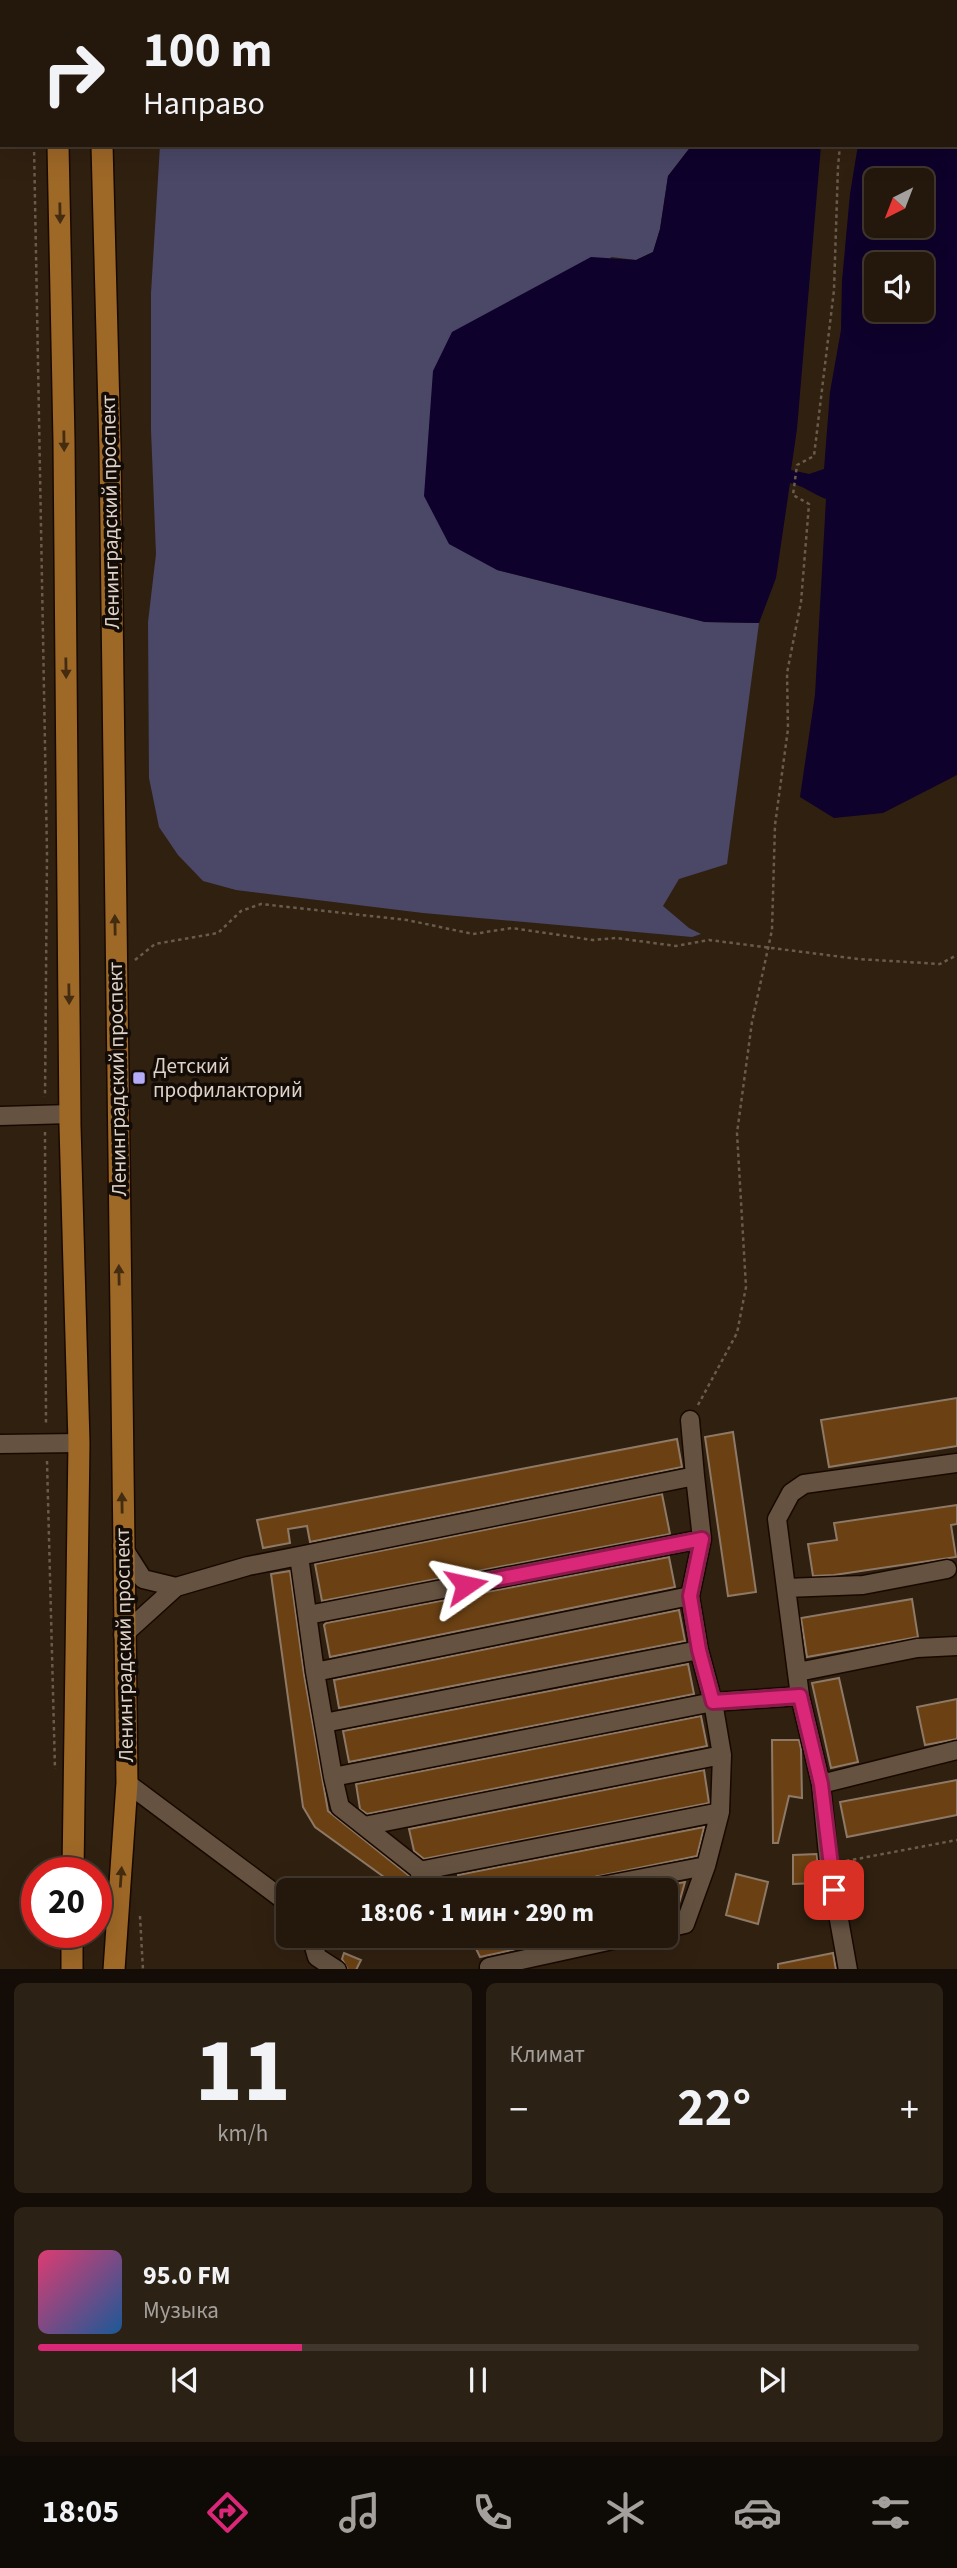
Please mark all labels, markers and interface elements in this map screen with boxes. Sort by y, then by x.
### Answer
text: 100 m [143,16,272,86]
icon: right [28,28,119,119]
text: Направо [143,81,265,127]
north arrow [864,168,934,238]
map controls [864,168,934,322]
one-way arrow [54,203,65,225]
button: sound [864,252,934,322]
street label: Ленинградский проспект [93,394,127,630]
one-way arrow [58,430,70,452]
one-way arrow [60,658,72,680]
one-way arrow [110,914,121,936]
street label: Ленинградский проспект [100,961,134,1197]
one-way arrow [64,983,75,1005]
place label: Детский профилакторий [153,1051,303,1105]
marker: Детский профилакторий [131,1070,147,1086]
one-way arrow [114,1264,125,1286]
one-way arrow [116,1491,128,1513]
street label: Ленинградский проспект [107,1527,141,1763]
position arrow [429,1548,503,1622]
speed limit sign: 20 [21,1857,112,1948]
pin [804,1860,864,1920]
one-way arrow [115,1866,126,1888]
icon: arrive [815,1871,853,1909]
text: 18:06 · 1 мин · 290 m [360,1894,594,1931]
text: 11 [195,2007,291,2136]
text: Климат [510,2038,585,2071]
text: 22° [677,2072,751,2146]
text: − [510,2083,528,2137]
text: + [900,2083,919,2137]
text: km/h [217,2117,268,2150]
text: 95.0 FM [143,2257,231,2294]
text: Музыка [143,2294,219,2327]
icon: previous [166,2361,204,2399]
icon: pause [459,2361,497,2399]
icon: next [753,2361,791,2399]
icon: directions [203,2488,252,2537]
icon: music [335,2488,384,2537]
icon: phone [468,2488,517,2537]
icon: climate [601,2488,650,2537]
icon: car [733,2488,782,2537]
icon: filters [866,2488,915,2537]
text: 18:05 [42,2489,119,2535]

